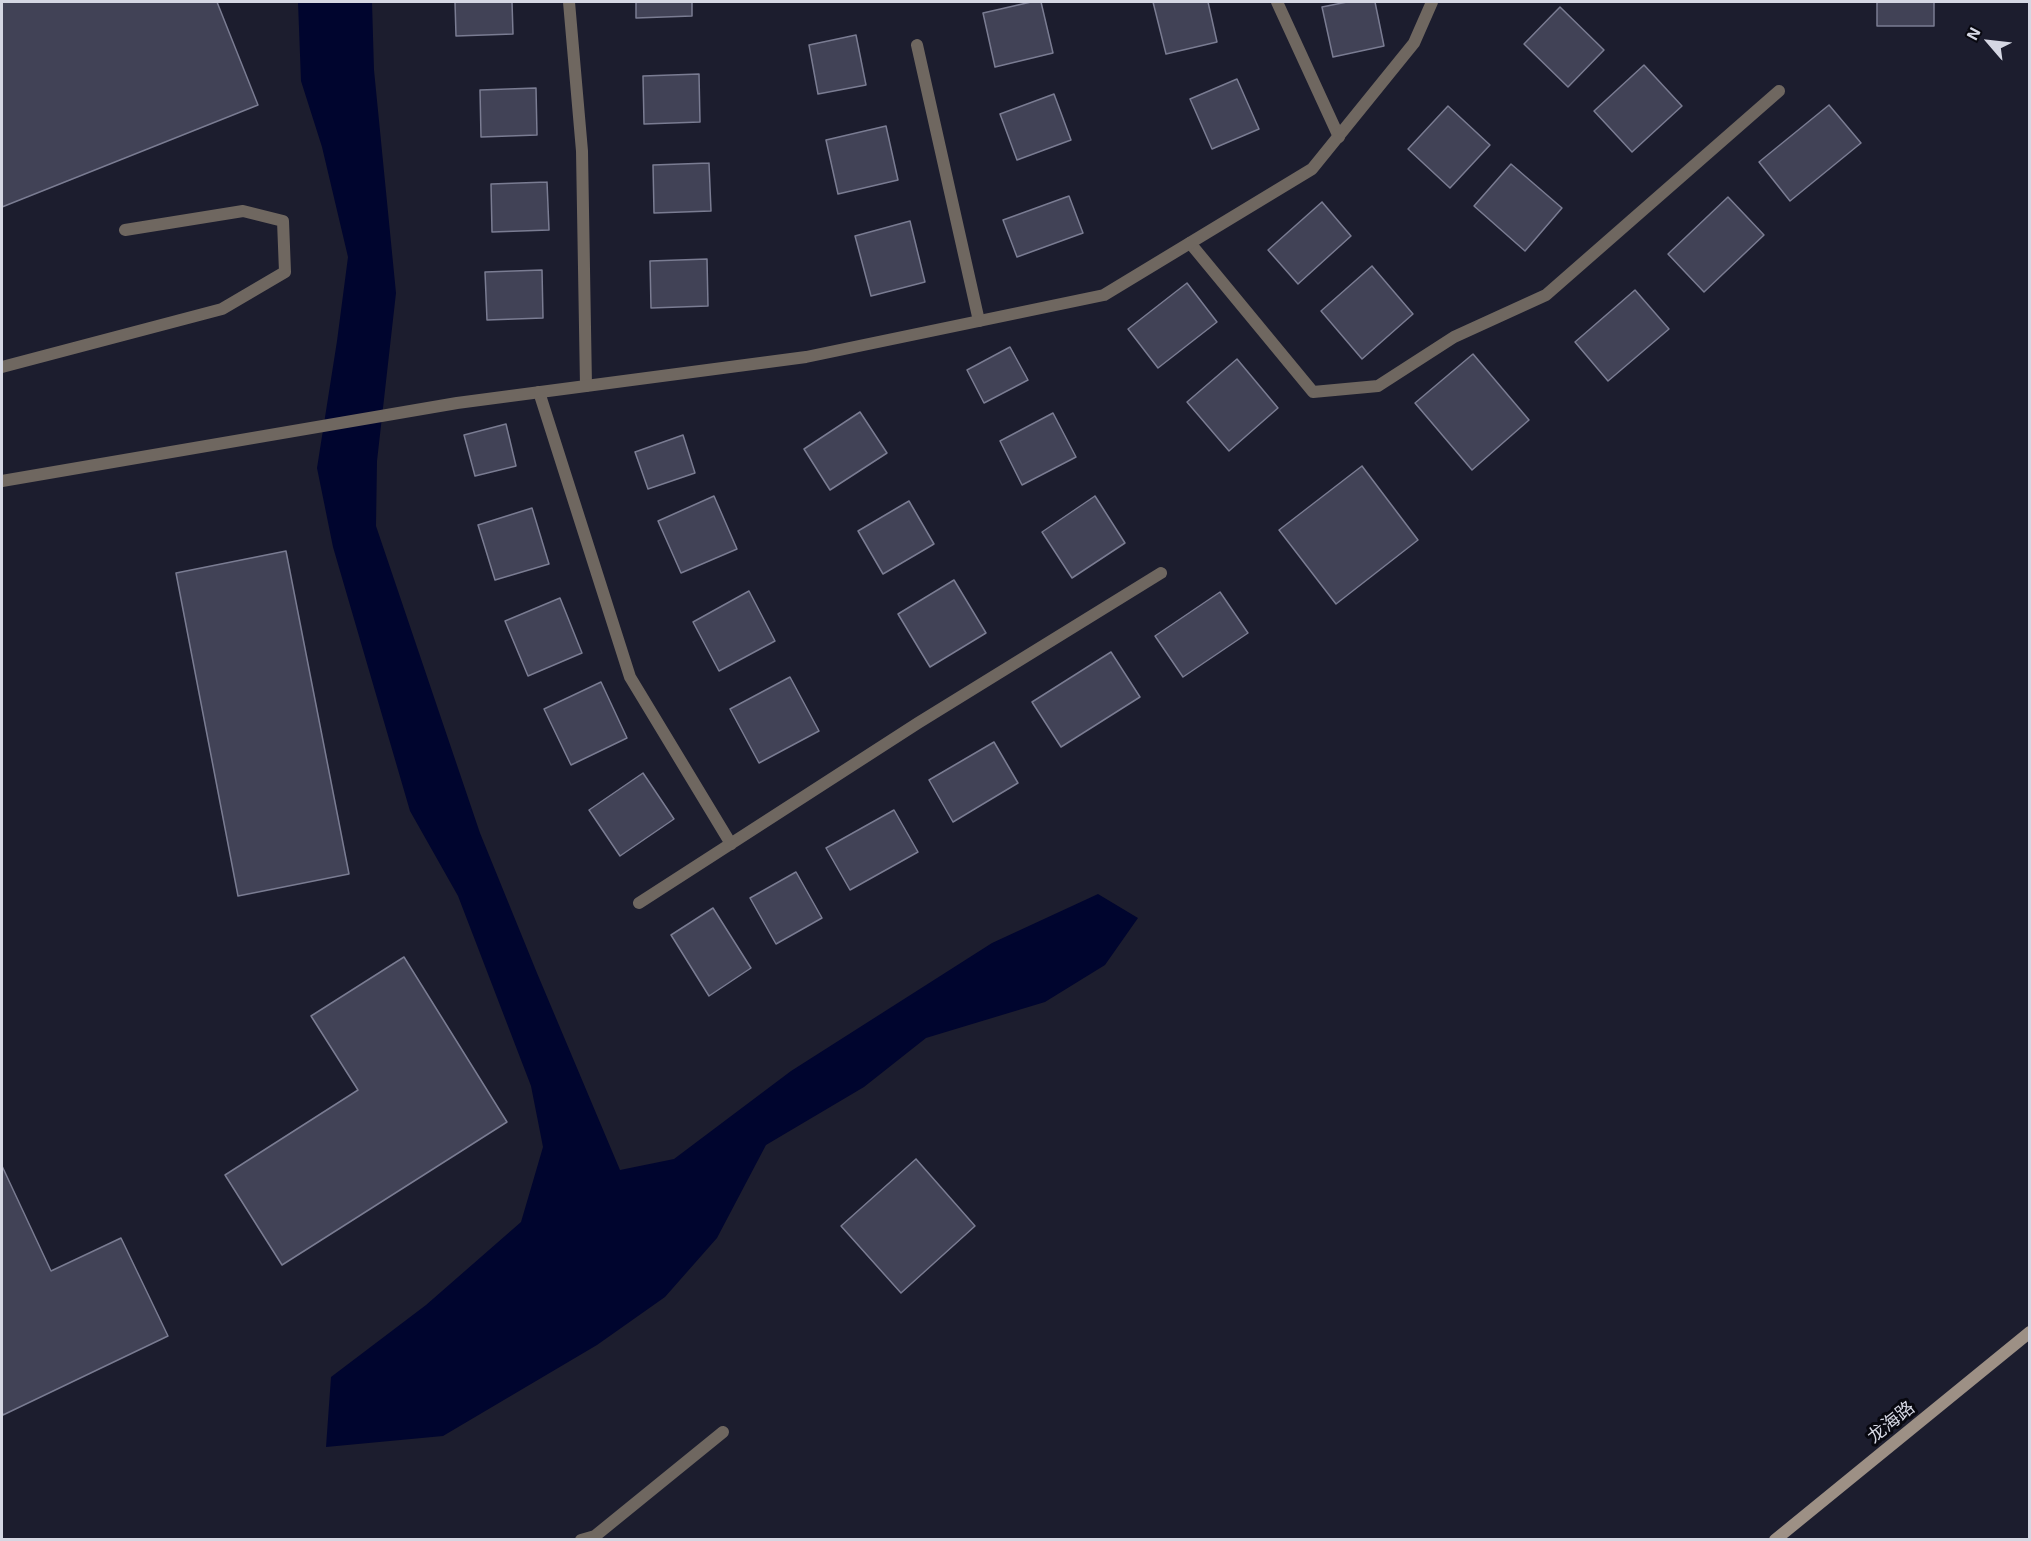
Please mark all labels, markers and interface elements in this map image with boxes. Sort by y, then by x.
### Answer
north arrow [1959,12,2019,72]
text: N [1962,24,1984,43]
street label: 龙海路 [1863,1397,1919,1447]

